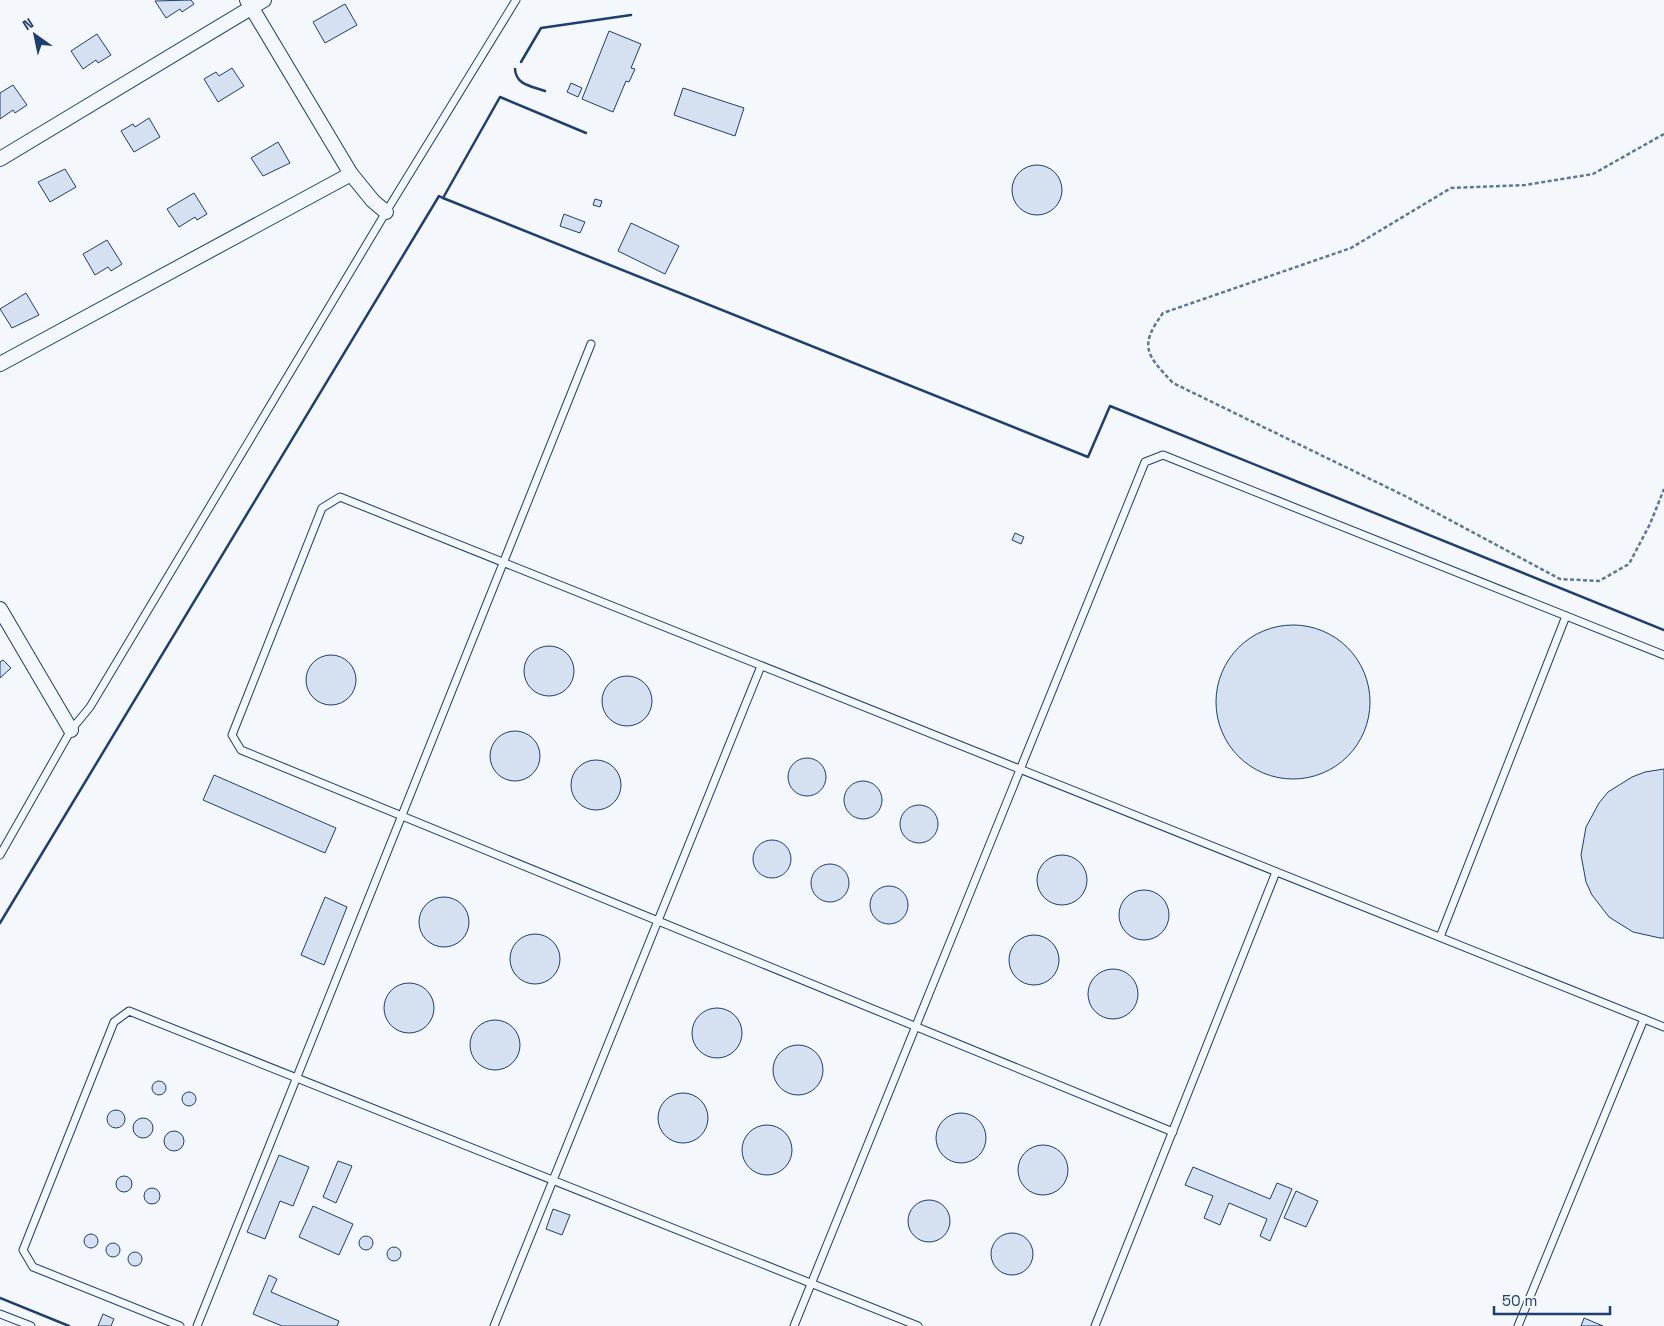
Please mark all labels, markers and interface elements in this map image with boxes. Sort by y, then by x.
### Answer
north arrow [10,10,60,60]
text: N [19,14,37,34]
scale bar [1494,1284,1610,1316]
text: 50 m [1502,1291,1537,1310]

